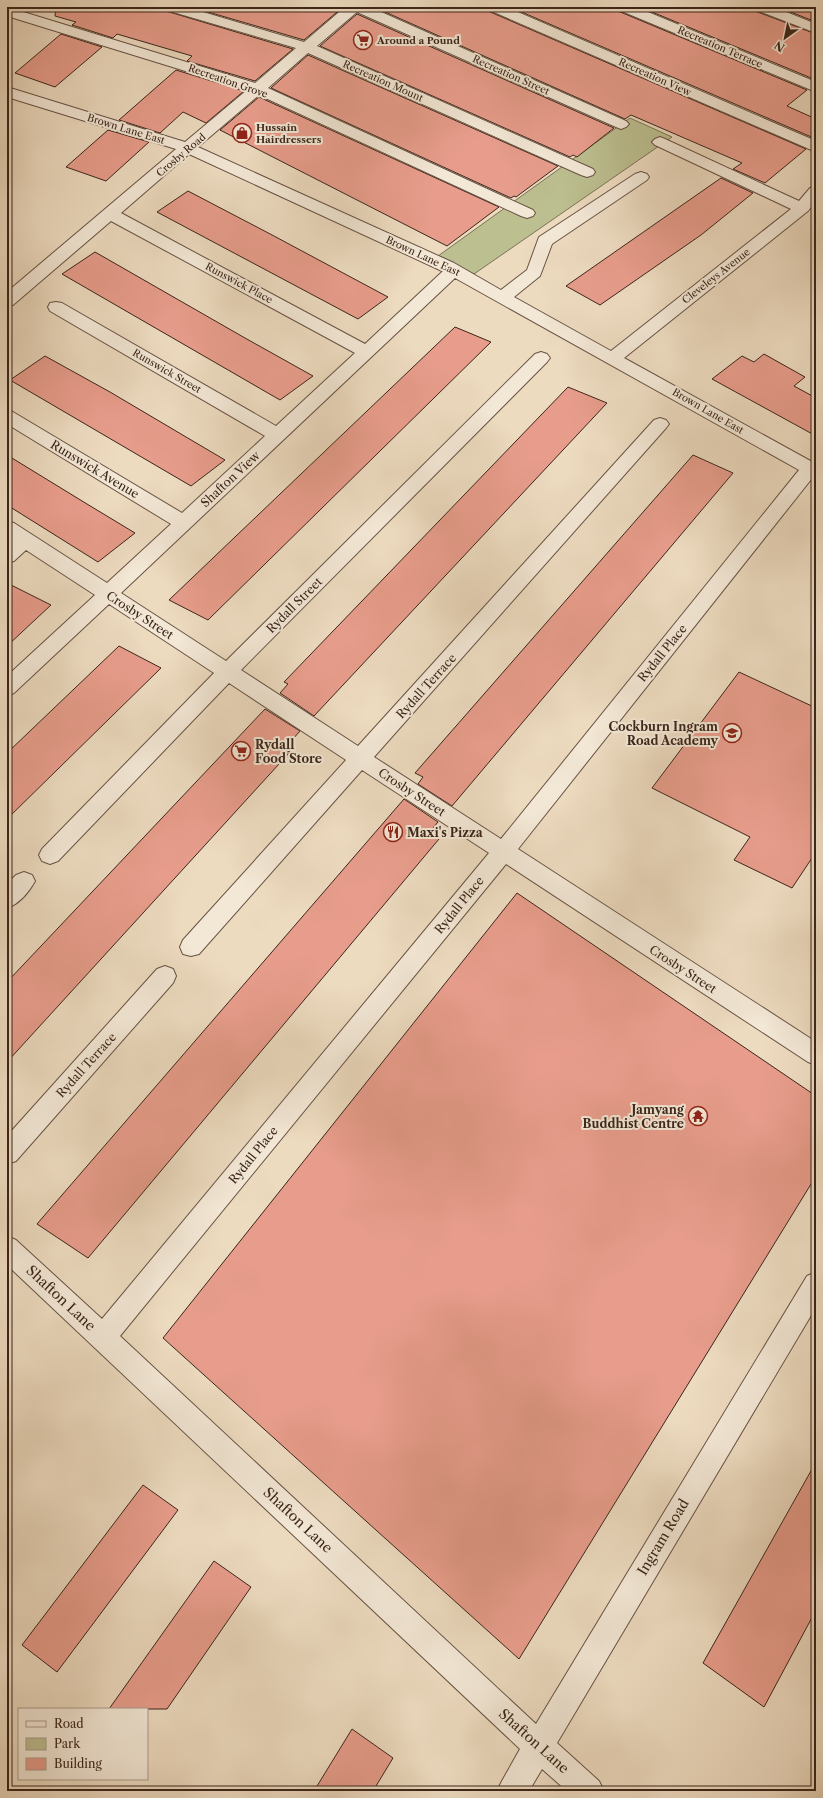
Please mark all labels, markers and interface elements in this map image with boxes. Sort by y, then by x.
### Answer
north arrow [765,18,805,58]
street label: Recreation Terrace [676,23,765,71]
supermarket icon: Around a Pound [352,29,374,51]
place label: Around a Pound [376,34,460,47]
text: N [771,38,787,55]
street label: Recreation Street [470,52,552,98]
street label: Recreation View [617,55,694,99]
street label: Recreation Mount [341,57,426,105]
street label: Recreation Grove [186,61,270,101]
street label: Brown Lane East [86,111,167,147]
place label: Hussain Hairdressers [256,121,322,146]
shop icon: Hussain Hairdressers [231,122,253,144]
street label: Crosby Road [154,130,208,180]
street label: Brown Lane East [384,233,463,279]
street label: Cleveleys Avenue [679,245,753,307]
street label: Runswick Place [203,260,275,306]
street label: Runswick Street [130,346,204,396]
street label: Brown Lane East [670,385,746,437]
street label: Runswick Avenue [48,437,142,502]
street label: Shafton View [197,447,264,510]
street label: Rydall Street [263,573,326,636]
street label: Crosby Street [104,588,177,643]
street label: Rydall Place [634,621,690,685]
street label: Rydall Terrace [393,650,459,722]
place label: Cockburn Ingram Road Academy [608,719,719,748]
school or university icon: Cockburn Ingram Road Academy [721,722,743,744]
place label: Rydall Food Store [255,737,322,766]
supermarket icon: Rydall Food Store [230,740,252,762]
street label: Crosby Street [376,765,449,820]
restaurant icon: Maxi's Pizza [382,821,404,843]
place label: Maxi's Pizza [407,825,484,840]
street label: Rydall Place [431,873,487,937]
street label: Crosby Street [647,942,720,997]
street label: Rydall Terrace [53,1029,119,1101]
place label: Jamyang Buddhist Centre [583,1102,685,1131]
temple icon: Jamyang Buddhist Centre [687,1105,709,1127]
street label: Rydall Place [225,1123,281,1187]
street label: Shafton Lane [23,1261,100,1335]
street label: Shafton Lane [260,1483,337,1557]
street label: Ingram Road [633,1495,693,1579]
street label: Shafton Lane [495,1705,573,1777]
legend [18,1708,148,1780]
text: Road [54,1716,84,1731]
text: Park [54,1736,81,1751]
text: Building [54,1756,102,1771]

